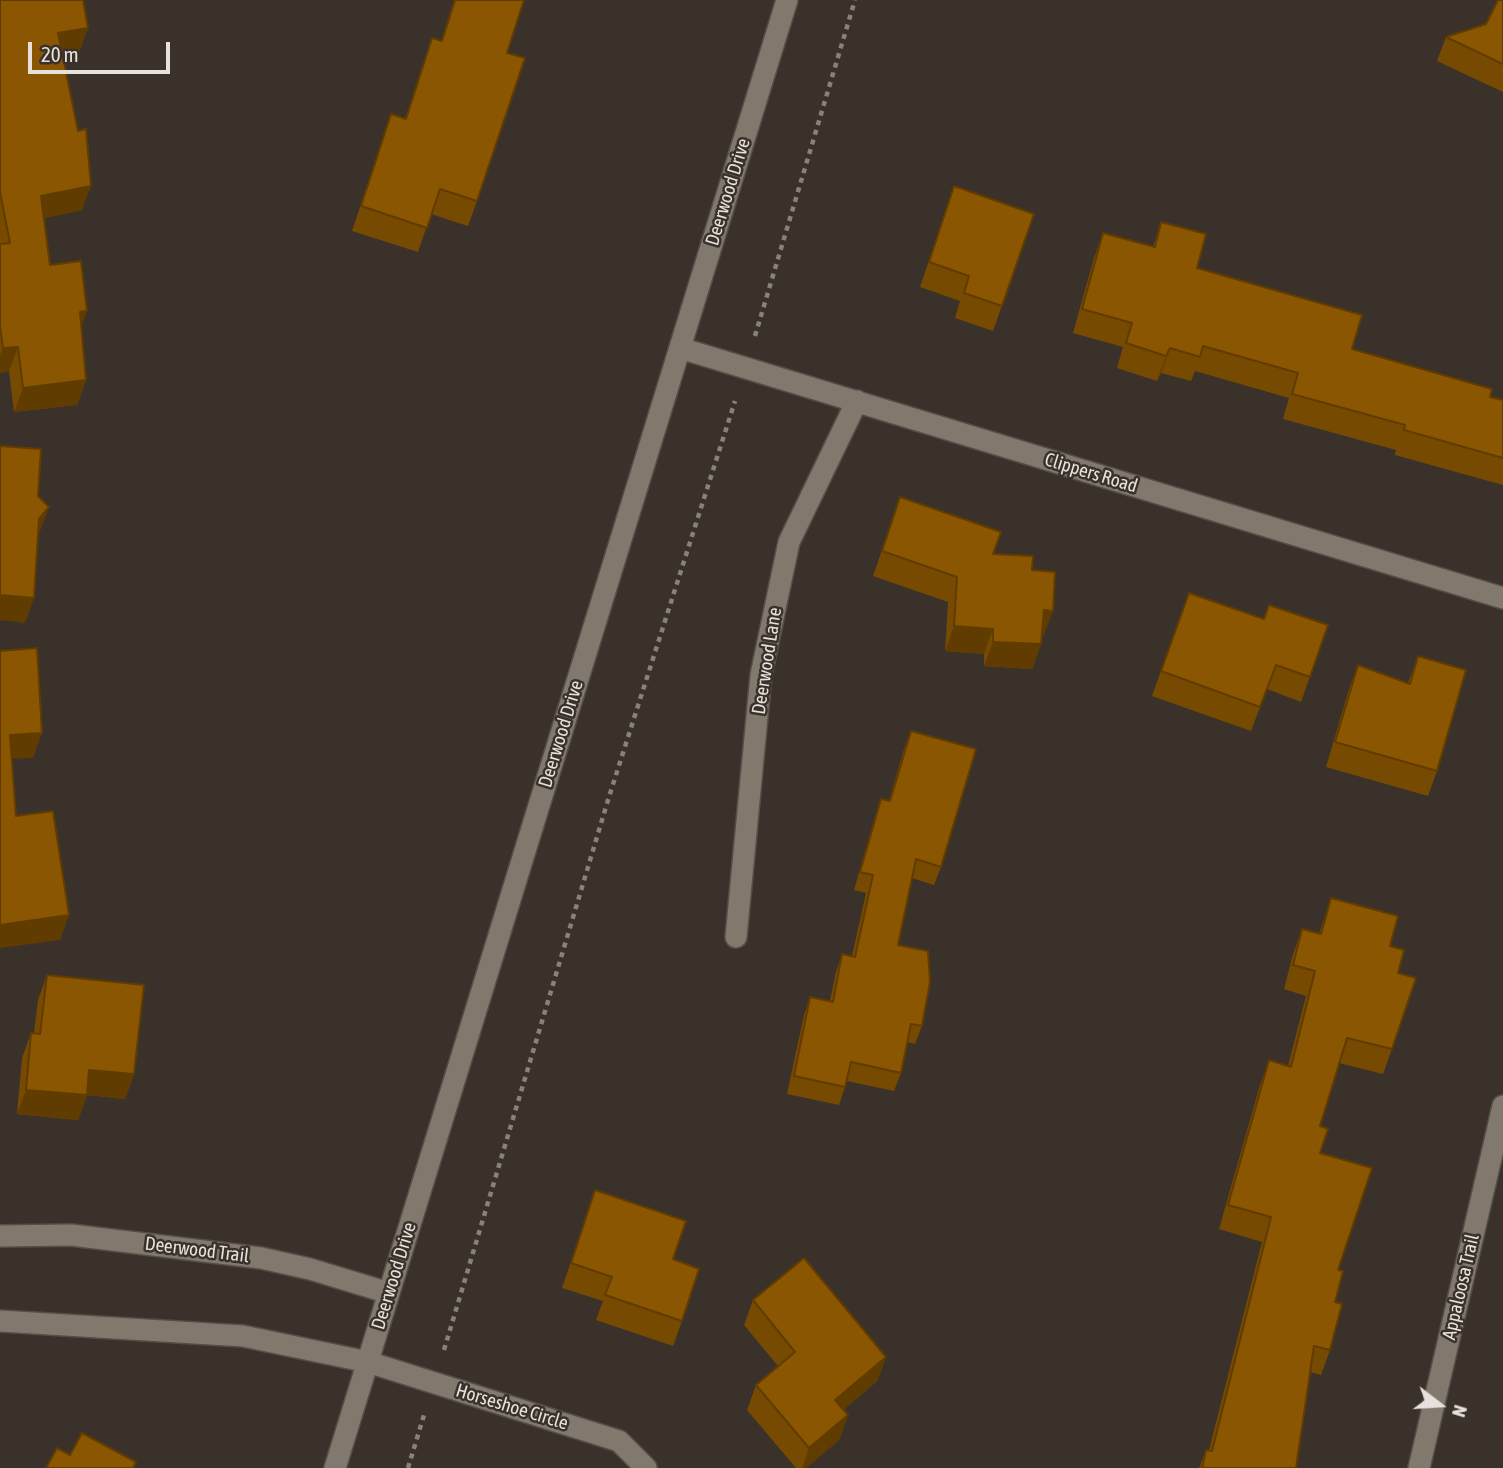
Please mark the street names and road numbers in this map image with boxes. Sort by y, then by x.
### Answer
street label: Deerwood Drive [701,136,755,248]
street label: Clippers Road [1042,448,1140,498]
street label: Deerwood Lane [747,606,787,716]
street label: Deerwood Drive [534,678,588,790]
street label: Deerwood Drive [367,1220,421,1332]
street label: Deerwood Trail [144,1232,250,1268]
street label: Appaloosa Trail [1438,1232,1484,1342]
street label: Horseshoe Circle [453,1379,571,1435]

